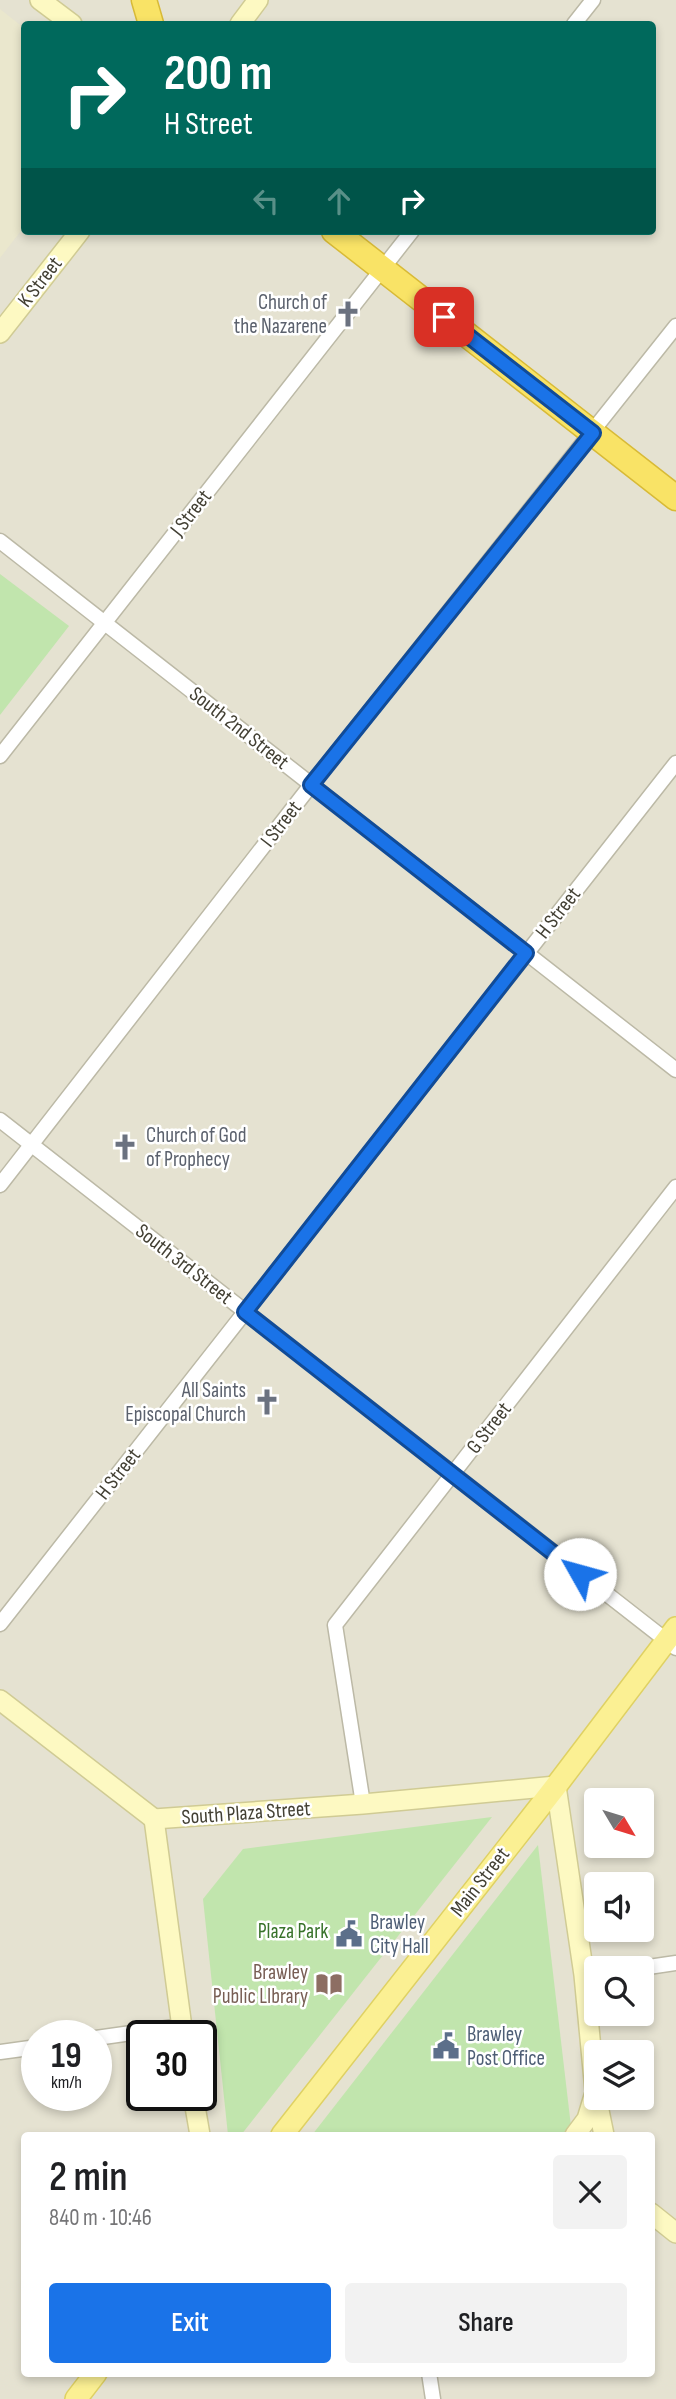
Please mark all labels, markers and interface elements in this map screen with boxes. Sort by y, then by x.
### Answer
text: 200 m [164,45,272,104]
icon: right [49,49,140,140]
text: H Street [164,105,253,144]
icon: left [247,182,285,220]
icon: ahead [320,182,358,220]
icon: right [393,182,431,220]
street label: K Street [13,252,67,312]
pin [414,287,474,347]
place label: Church of the Nazarene [234,290,328,339]
icon: arrive [425,298,463,336]
church icon: Church of the Nazarene [333,299,363,329]
street label: J Street [165,485,217,542]
street label: South 2nd Street [184,681,294,775]
street label: I Street [255,796,307,852]
street label: H Street [530,882,586,944]
place label: Church of God of Prophecy [146,1123,246,1172]
church icon: Church of God of Prophecy [110,1132,140,1162]
street label: South 3rd Street [131,1218,237,1310]
place label: All Saints Episcopal Church [125,1378,246,1427]
church icon: All Saints Episcopal Church [252,1387,282,1417]
street label: G Street [461,1397,517,1459]
street label: H Street [90,1443,146,1505]
position arrow [543,1537,617,1611]
north arrow [584,1788,654,1858]
map controls [584,1788,654,2110]
street label: South Plaza Street [181,1796,311,1830]
street label: Main Street [445,1842,515,1922]
button: sound [584,1872,654,1942]
place label: Brawley City Hall [370,1910,429,1959]
park label: Plaza Park [258,1919,328,1944]
public building icon: Brawley City Hall [334,1919,364,1949]
button: search [584,1956,654,2026]
place label: Brawley Public LIbrary [213,1960,308,2009]
library icon: Brawley Public LIbrary [314,1969,344,1999]
speed limit sign: 30 [126,2020,217,2111]
place label: Brawley Post Office [467,2022,545,2071]
public building icon: Brawley Post Office [431,2031,461,2061]
text: 19 [51,2035,82,2078]
button: layers [584,2040,654,2110]
text: km/h [51,2072,82,2093]
text: 2 min [49,2152,128,2203]
button: close [553,2155,627,2229]
text: 840 m · 10:46 [49,2204,152,2232]
button: Exit [49,2283,331,2363]
button: Share [345,2283,627,2363]

